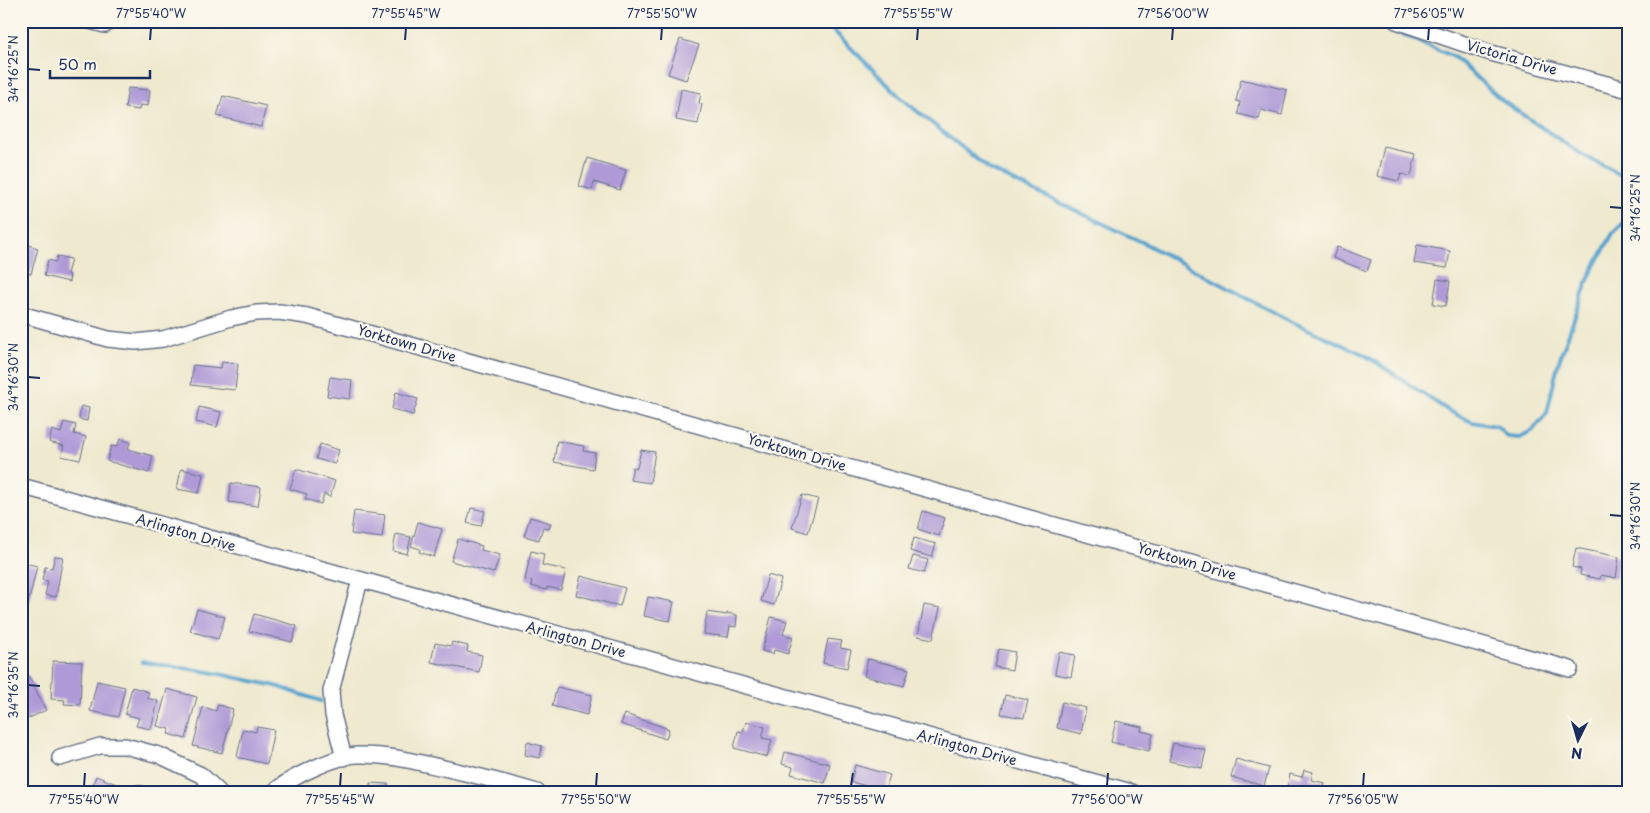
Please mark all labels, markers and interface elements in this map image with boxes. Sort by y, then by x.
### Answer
text: 77°55'40"W [116,4,187,22]
text: 77°55'45"W [372,4,441,22]
text: 77°55'50"W [627,4,698,22]
text: 77°55'55"W [883,4,953,22]
text: 77°56'00"W [1137,4,1209,22]
text: 77°56'05"W [1394,4,1465,22]
street label: Victoria Drive [1464,34,1560,80]
text: 34°16'25"N [4,35,22,103]
scale bar [50,48,150,80]
text: 50 m [58,52,97,75]
text: 34°16'25"N [1626,174,1644,242]
street label: Yorktown Drive [355,319,459,367]
text: 34°16'30"N [4,343,22,411]
street label: Yorktown Drive [745,428,849,476]
text: 34°16'30"N [1626,482,1644,550]
street label: Arlington Drive [134,508,238,556]
street label: Yorktown Drive [1135,537,1239,585]
street label: Arlington Drive [524,616,628,662]
text: 34°16'35"N [4,651,22,719]
north arrow [1552,716,1602,766]
street label: Arlington Drive [915,724,1019,770]
text: N [1570,743,1583,764]
text: 77°55'40"W [49,790,120,808]
text: 77°55'45"W [306,790,375,808]
text: 77°55'50"W [561,790,632,808]
text: 77°55'55"W [816,790,886,808]
text: 77°56'00"W [1071,790,1143,808]
text: 77°56'05"W [1328,790,1399,808]

